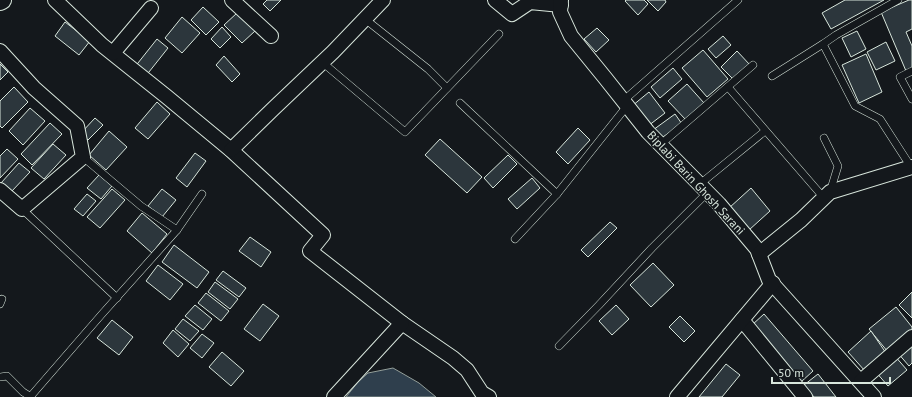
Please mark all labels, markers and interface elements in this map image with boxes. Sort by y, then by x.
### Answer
street label: Biplabi Barin Ghosh Sarani [644,128,748,238]
scale bar [772,359,890,385]
text: 50 m [778,365,804,380]

